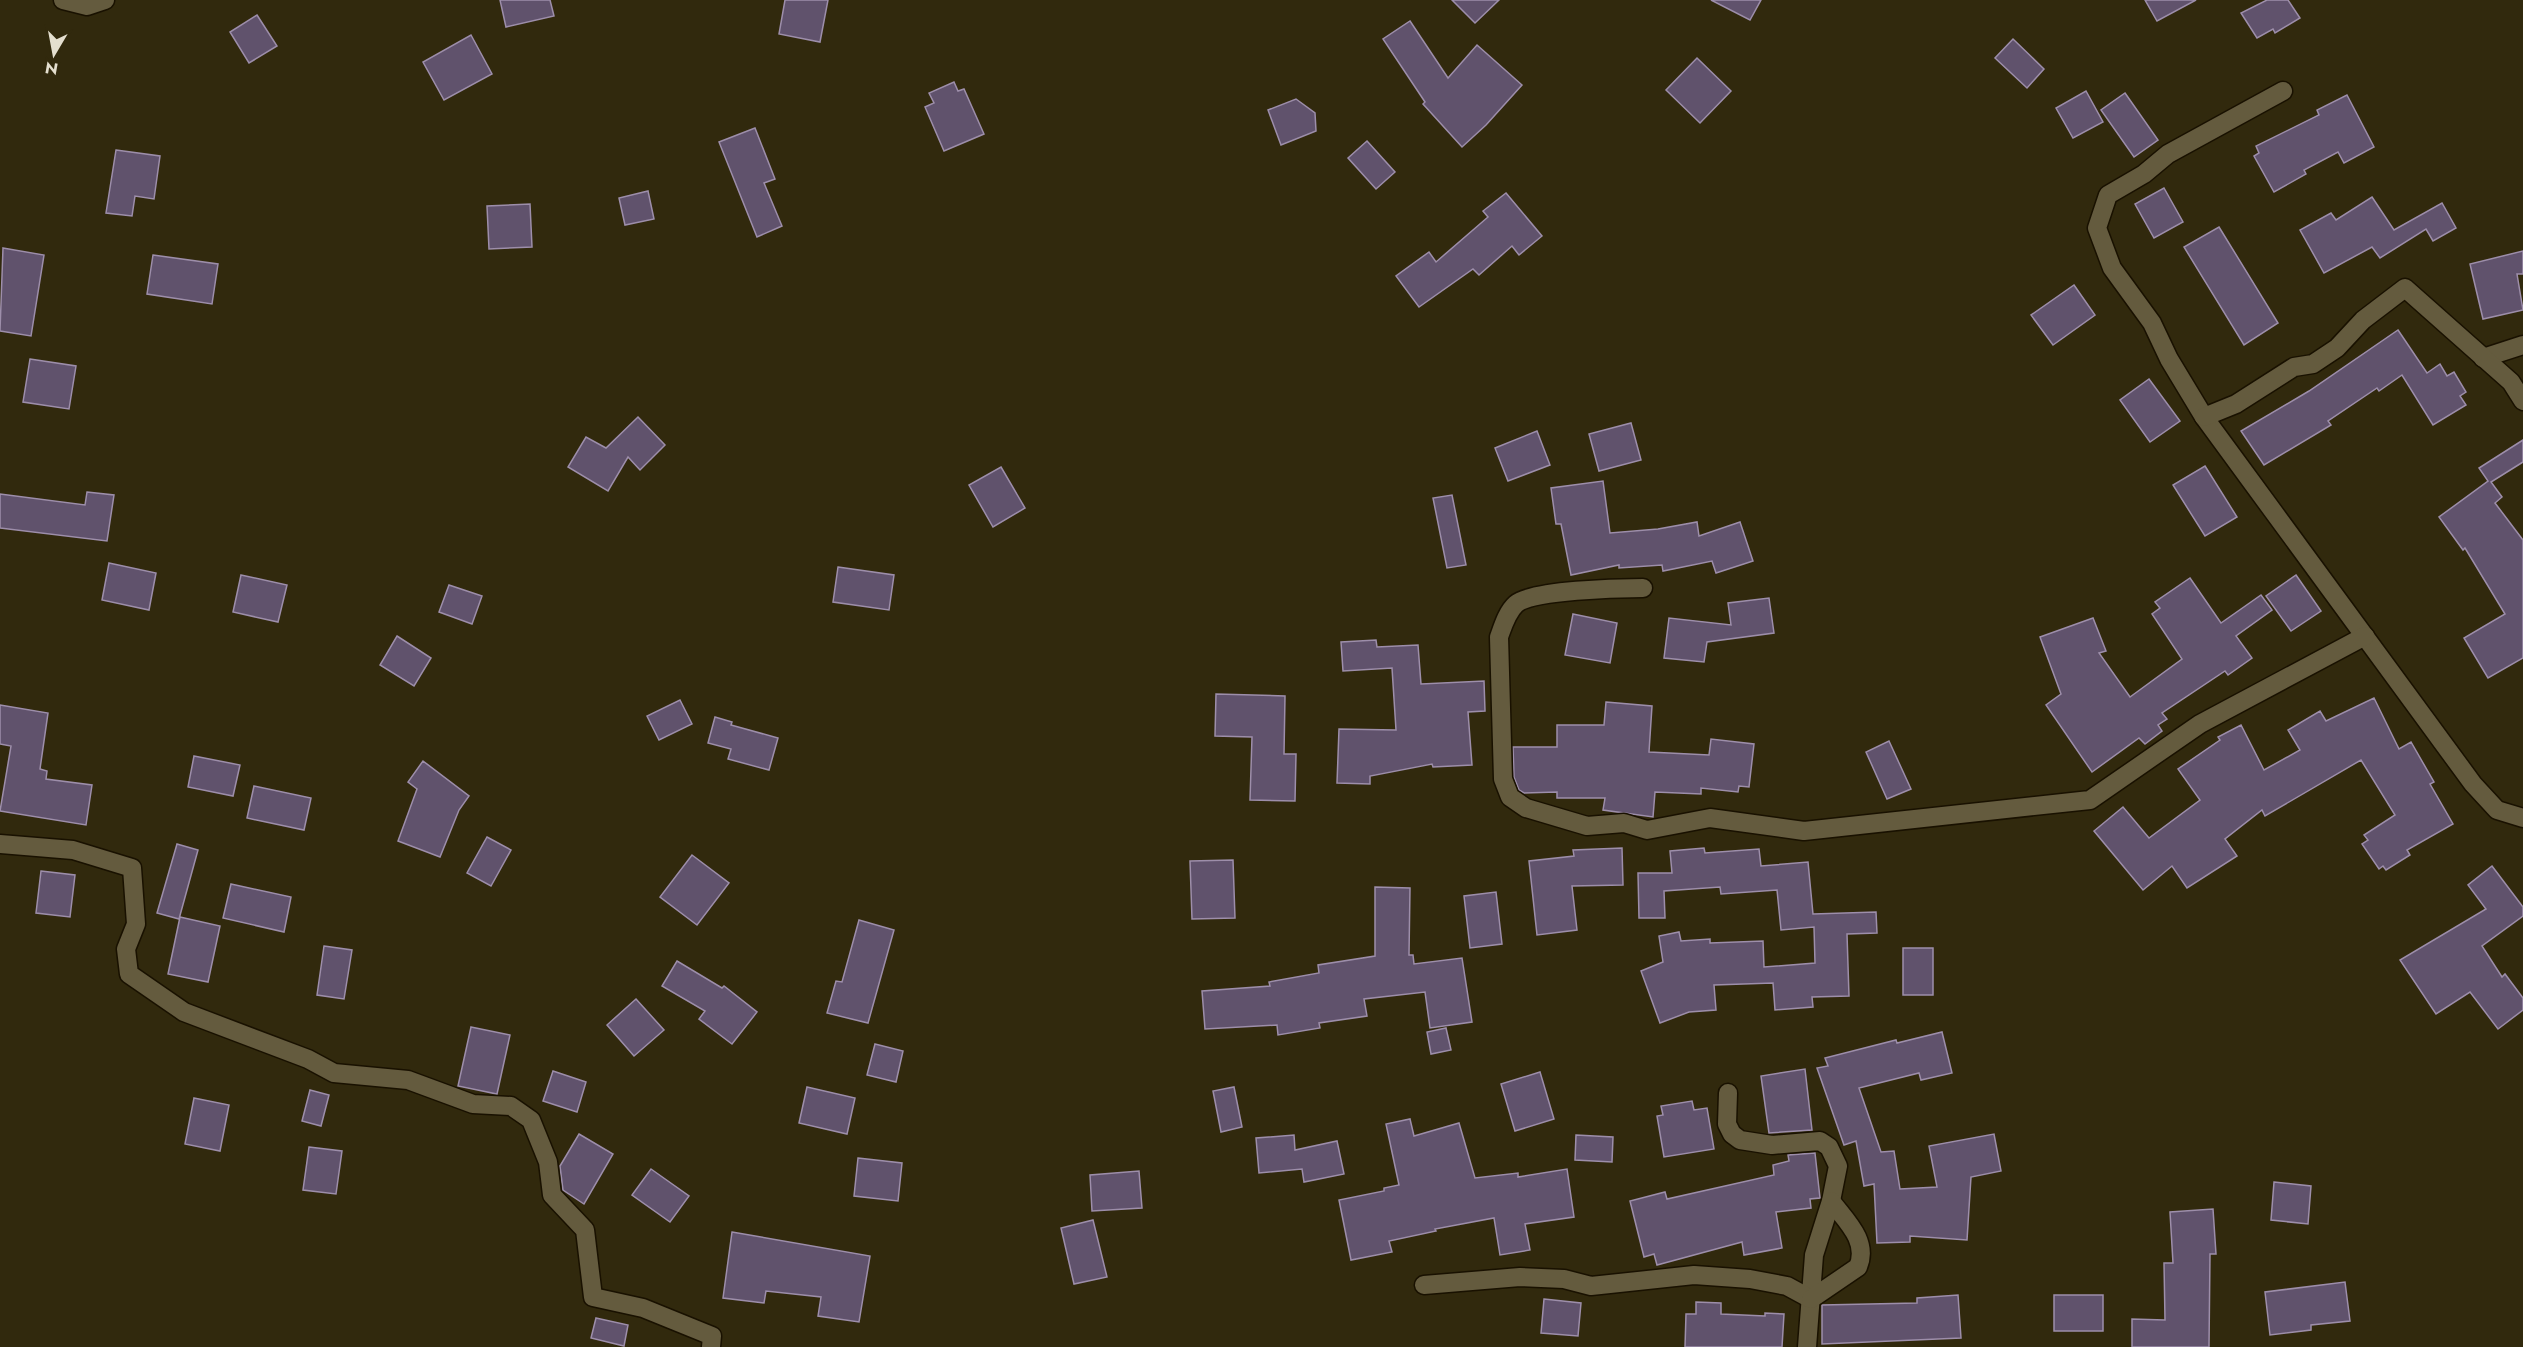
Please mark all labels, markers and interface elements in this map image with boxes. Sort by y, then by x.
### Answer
north arrow [24,24,84,84]
text: N [43,56,60,81]

